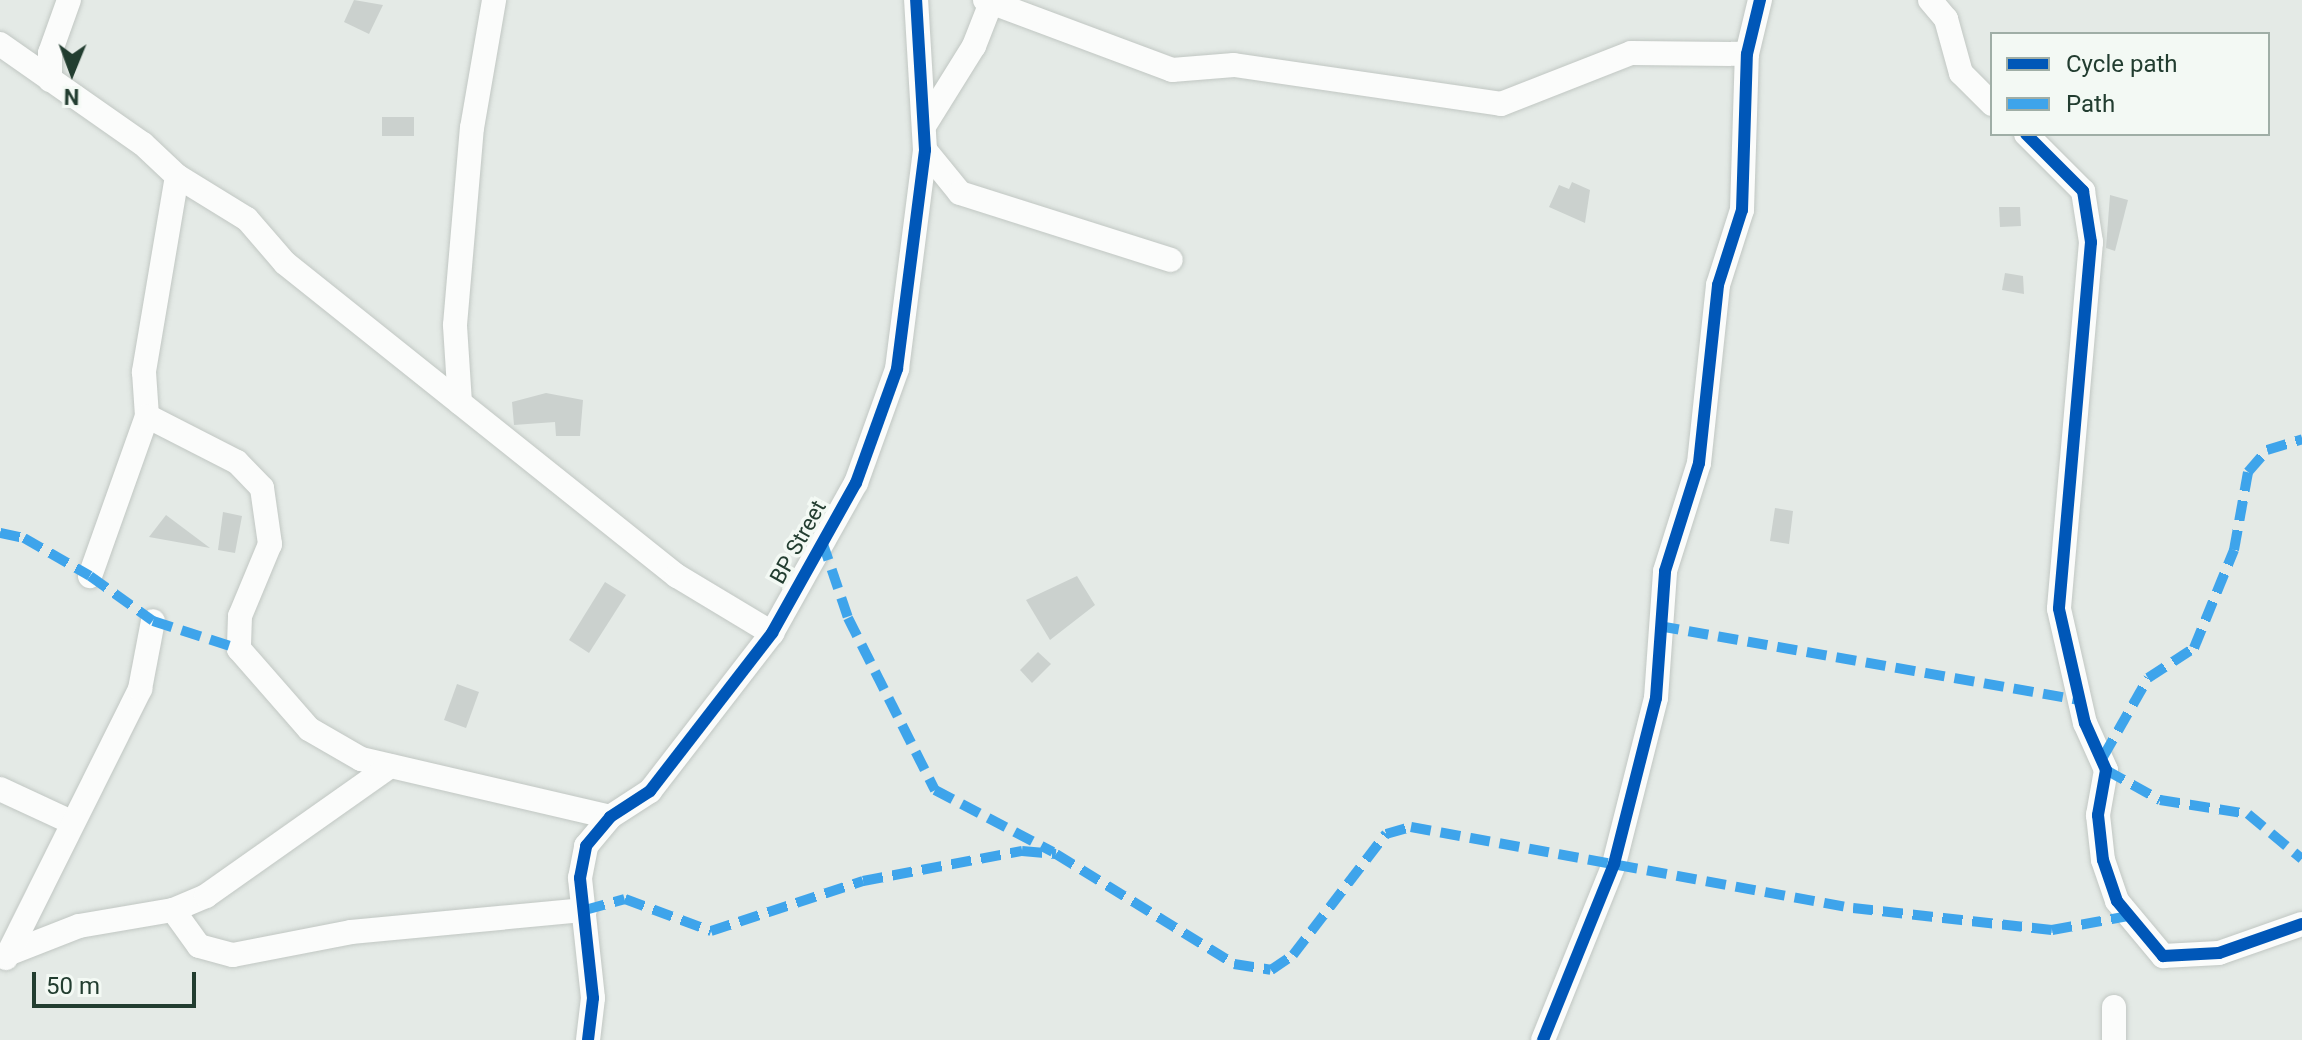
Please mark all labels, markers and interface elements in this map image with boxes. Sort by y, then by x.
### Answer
north arrow [32,32,112,112]
legend [1990,32,2270,136]
text: Cycle path [2066,50,2178,78]
text: N [64,84,80,109]
text: Path [2066,90,2115,118]
street label: BP Street [764,496,832,588]
scale bar [36,956,200,1006]
text: 50 m [46,972,100,1000]

